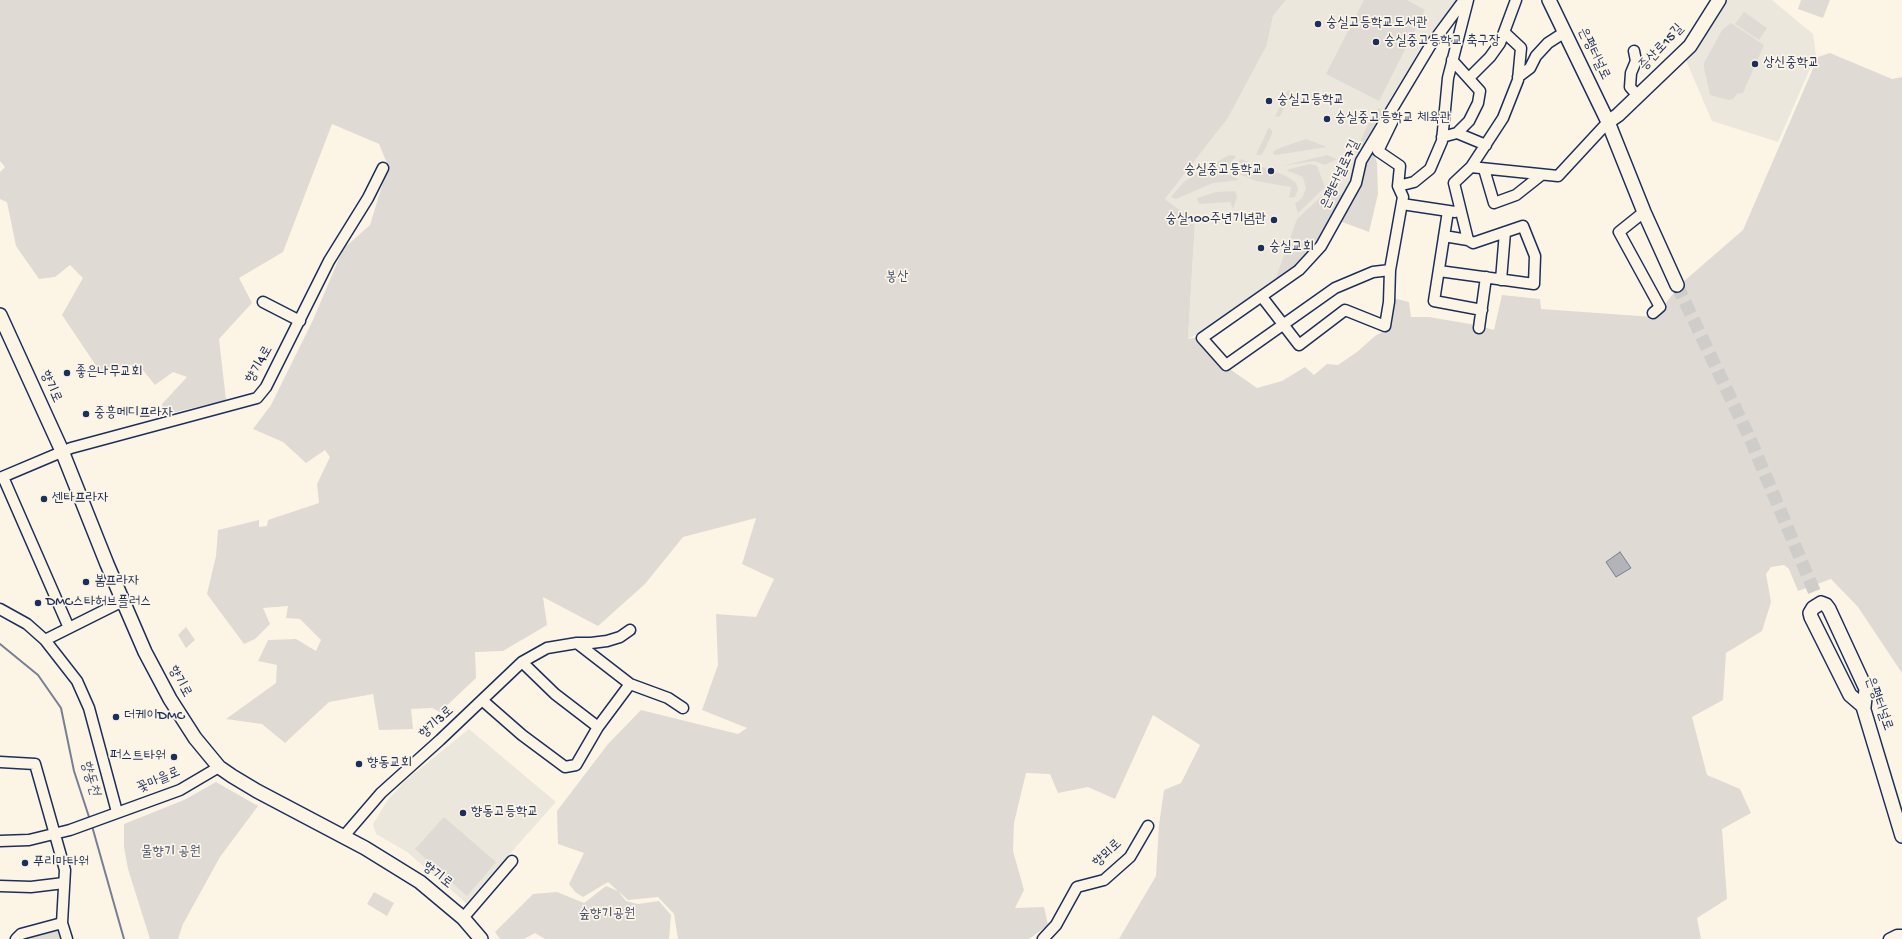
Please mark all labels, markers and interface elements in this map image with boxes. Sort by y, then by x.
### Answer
place label: 숭실고등학교도서관 [1326,16,1427,32]
marker: 숭실고등학교도서관 [1313,19,1323,29]
street label: 증산로15길 [1636,21,1688,75]
street label: 은평터널로 [1573,25,1613,83]
place label: 숭실중고등학교 축구장 [1384,34,1500,50]
marker: 숭실중고등학교 축구장 [1371,37,1381,47]
place label: 상신중학교 [1763,56,1819,72]
marker: 상신중학교 [1750,59,1760,69]
place label: 숭실고등학교 [1277,93,1345,109]
marker: 숭실고등학교 [1264,96,1274,106]
place label: 숭실중고등학교 체육관 [1335,111,1451,127]
marker: 숭실중고등학교 체육관 [1322,114,1332,124]
street label: 은평터널로7길 [1318,138,1364,212]
place label: 숭실중고등학교 [1184,163,1263,179]
marker: 숭실중고등학교 [1266,166,1276,176]
place label: 숭실100주년기념관 [1166,212,1266,228]
marker: 숭실100주년기념관 [1269,215,1279,225]
place label: 숭실교회 [1269,240,1314,256]
marker: 숭실교회 [1256,243,1266,253]
park label: 봉산 [886,270,908,286]
street label: 향기4로 [243,343,277,387]
place label: 좋은나무교회 [75,365,143,381]
street label: 향기로 [35,368,65,406]
marker: 좋은나무교회 [62,368,72,378]
place label: 중흥메디프라자 [94,406,173,422]
marker: 중흥메디프라자 [81,409,91,419]
place label: 센타프라자 [52,491,108,507]
marker: 센타프라자 [39,494,49,504]
place label: 봄프라자 [94,574,139,590]
marker: 봄프라자 [81,577,91,587]
place label: DMC스타허브플러스 [46,595,151,611]
marker: DMC스타허브플러스 [33,598,43,608]
street label: 향기로 [163,663,195,701]
street label: 은평터널로 [1860,675,1896,733]
street label: 향기3로 [416,703,458,743]
place label: 더케이DMC [124,709,184,725]
marker: 더케이DMC [111,712,121,722]
place label: 퍼스트타워 [110,749,166,765]
marker: 퍼스트타워 [169,752,179,762]
place label: 향동교회 [367,756,412,772]
water label: 향동천 [75,758,103,798]
marker: 향동교회 [354,759,364,769]
street label: 꽃마을로 [135,764,183,798]
place label: 향동고등학교 [471,805,539,821]
marker: 향동고등학교 [458,808,468,818]
street label: 향뫼로 [1090,836,1126,872]
park label: 물향기 공원 [141,845,201,861]
place label: 푸리마타워 [33,855,89,871]
marker: 푸리마타워 [20,858,30,868]
street label: 향기로 [419,859,455,893]
park label: 숲향기공원 [579,907,635,923]

